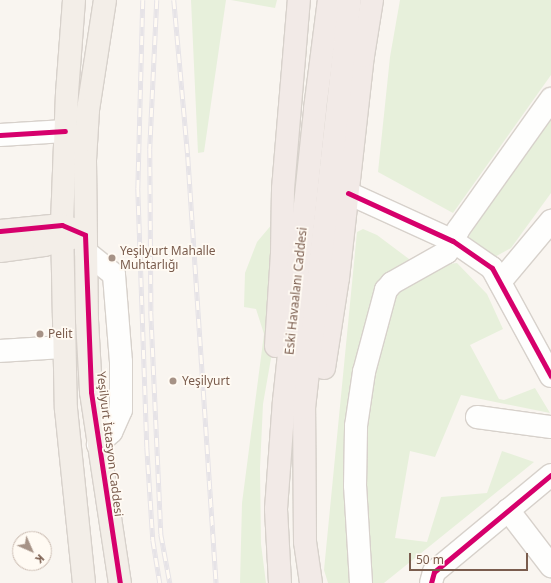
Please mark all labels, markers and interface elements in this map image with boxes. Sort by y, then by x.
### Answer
street label: Eski Havaalanı Caddesi [282,226,310,356]
place label: Yeşilyurt Mahalle Muhtarlığı [120,244,216,272]
marker: Yeşilyurt Mahalle Muhtarlığı [107,253,117,263]
place label: Pelit [48,327,73,341]
marker: Pelit [35,329,45,339]
street label: Yeşilyurt İstasyon Caddesi [94,371,126,517]
place label: Yeşilyurt [182,374,230,388]
marker: Yeşilyurt [167,375,179,387]
north arrow [12,531,52,571]
scale bar [411,545,530,571]
text: K [32,551,48,567]
text: 50 m [416,551,444,568]

